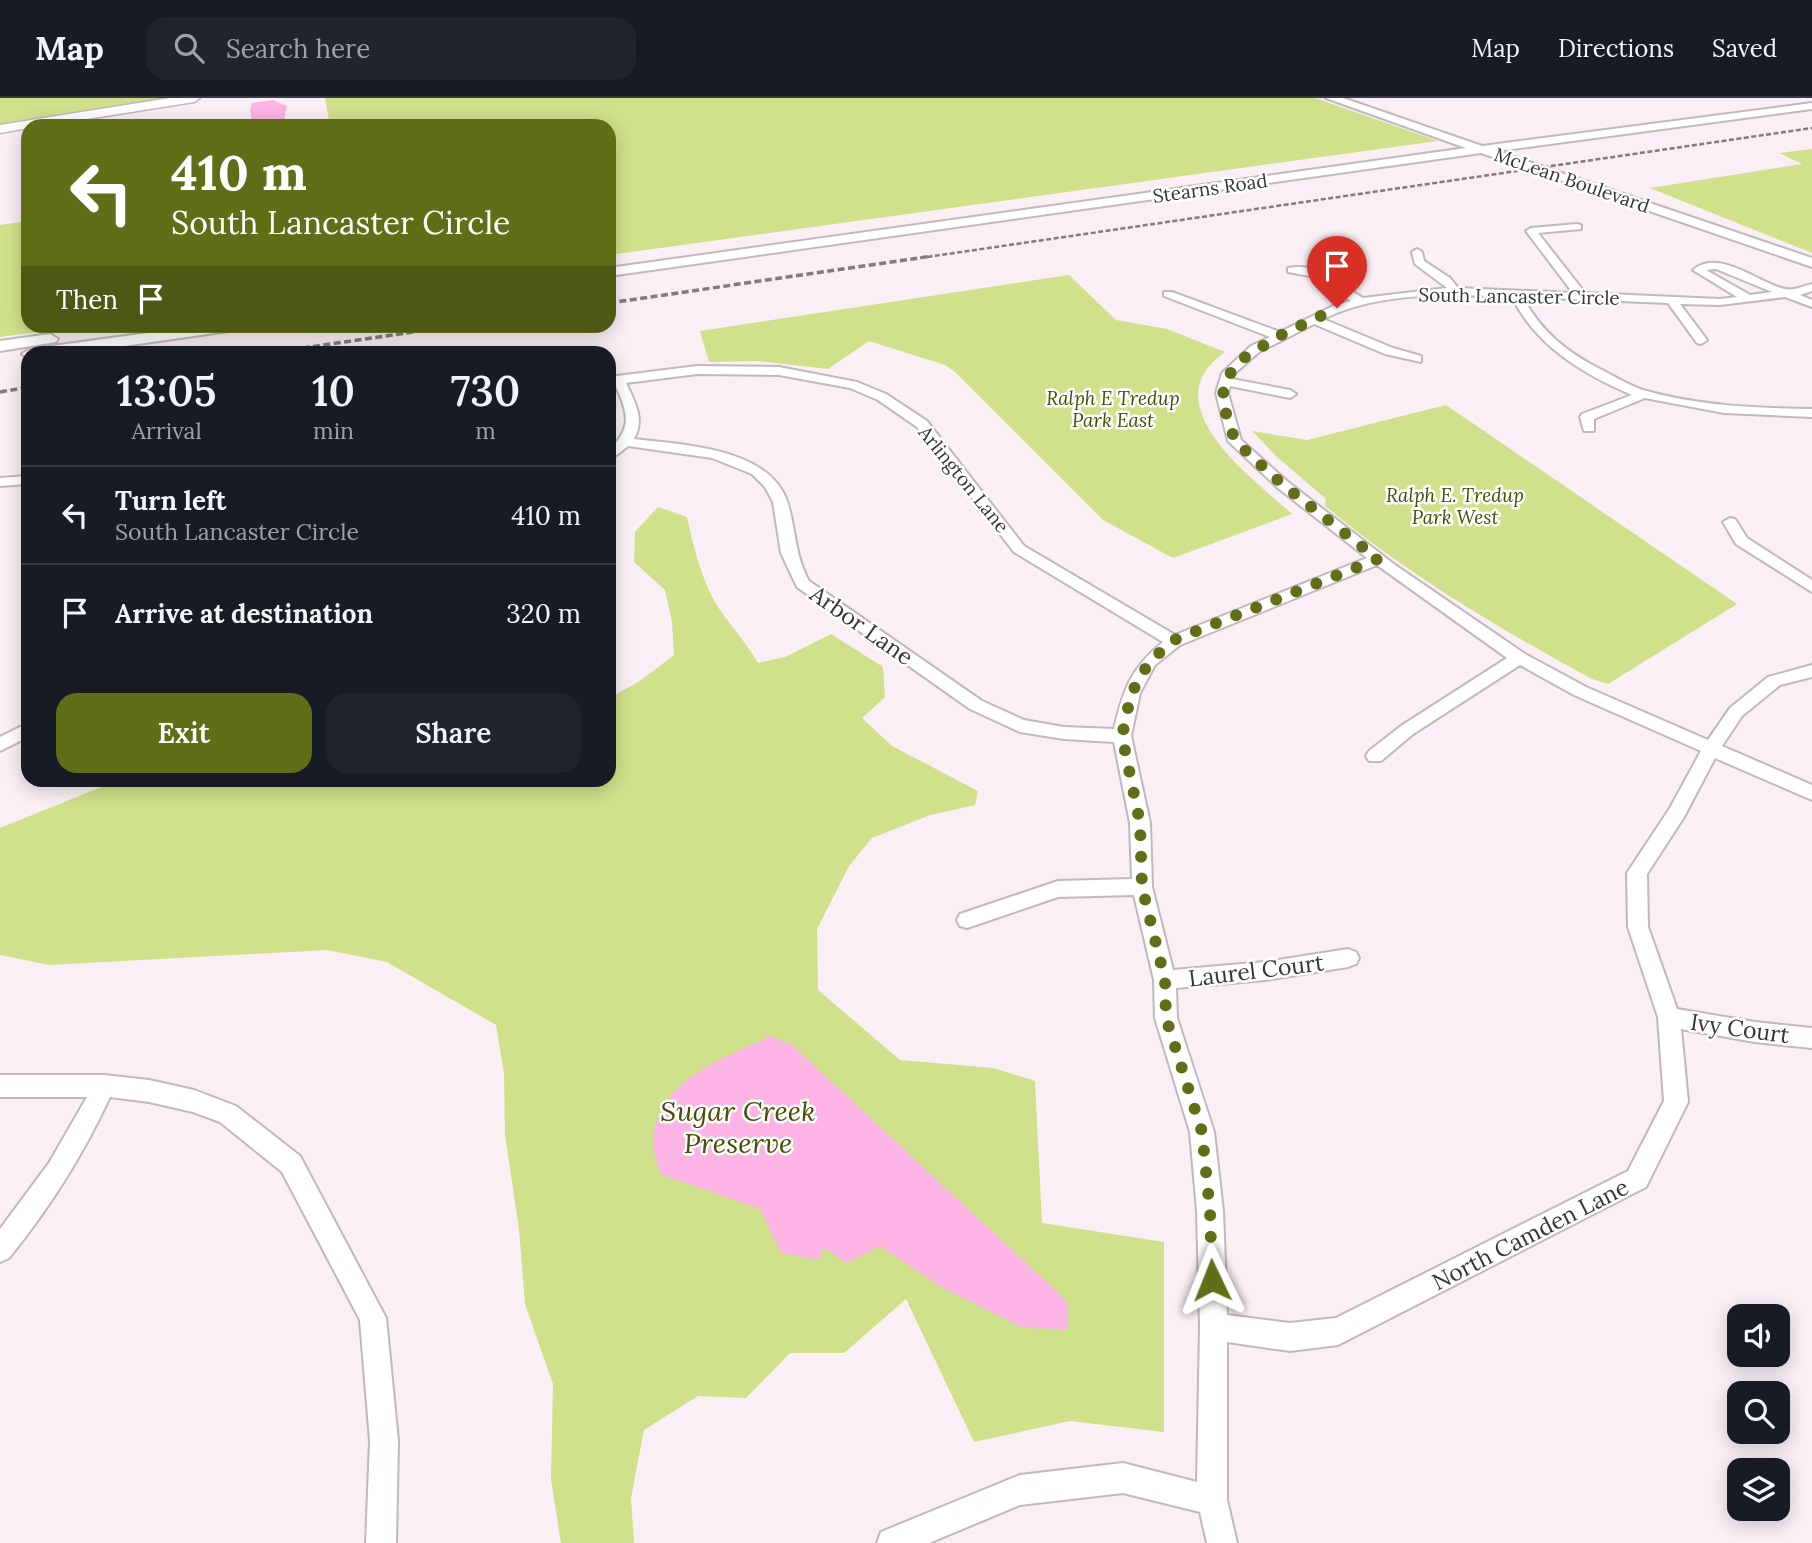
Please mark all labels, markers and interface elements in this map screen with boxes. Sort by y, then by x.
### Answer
search box [146,17,636,80]
text: Map [35,27,104,69]
icon: search [170,29,208,67]
text: Search here [226,32,370,65]
text: Map [1471,33,1520,64]
text: Directions [1558,33,1674,64]
text: Saved [1712,33,1777,64]
text: 410 m [171,141,307,203]
street label: McLean Boulevard [1491,142,1653,218]
icon: left [56,147,147,238]
street label: Stearns Road [1151,168,1269,208]
text: South Lancaster Circle [171,202,510,243]
pin [1307,236,1367,308]
icon: arrive [1318,247,1356,285]
icon: arrive [132,280,170,318]
street label: South Lancaster Circle [1418,282,1620,310]
text: Then [56,283,118,316]
text: 13:05 [117,364,216,418]
text: 10 [312,364,355,418]
text: 730 [451,364,520,418]
park label: Ralph E Tredup Park East [1046,386,1180,432]
text: Arrival [131,416,202,445]
text: min [313,416,354,445]
text: m [475,416,496,445]
street label: Arlington Lane [913,420,1014,537]
park label: Ralph E. Tredup Park West [1386,483,1524,529]
text: Turn left [115,484,226,517]
icon: left [56,496,94,534]
text: 410 m [511,499,581,532]
text: South Lancaster Circle [115,517,359,546]
street label: Arbor Lane [804,578,919,671]
icon: arrive [56,594,94,632]
text: Arrive at destination [115,597,373,630]
text: 320 m [506,597,581,630]
button: Exit [56,693,312,773]
button: Share [326,693,581,773]
street label: Laurel Court [1187,947,1325,993]
street label: Ivy Court [1689,1007,1791,1049]
park label: Sugar Creek Preserve [660,1093,816,1161]
street label: North Camden Lane [1427,1172,1633,1296]
position arrow [1175,1243,1249,1317]
map controls [1727,1304,1790,1521]
button: sound [1727,1304,1790,1367]
button: search [1727,1381,1790,1444]
button: layers [1727,1458,1790,1521]

